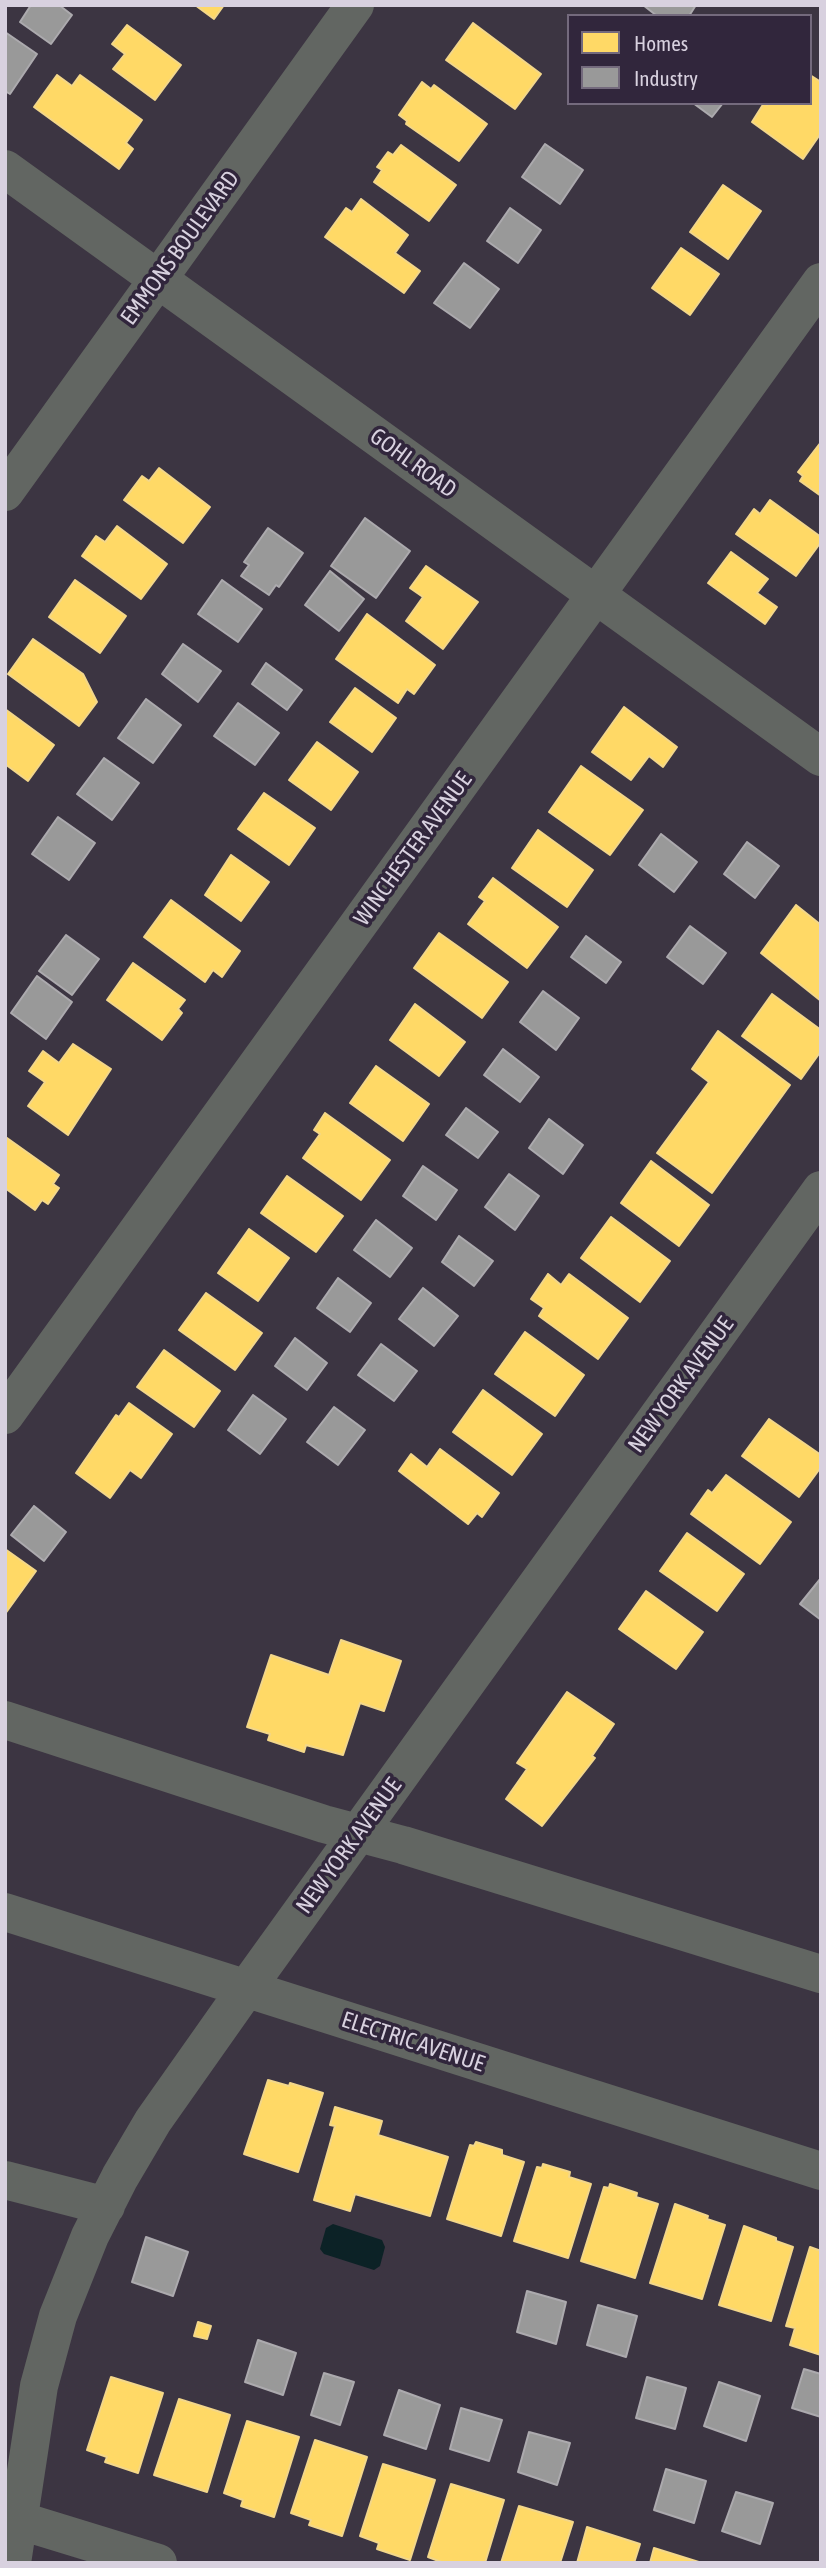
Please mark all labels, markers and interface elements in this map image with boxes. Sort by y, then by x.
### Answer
legend [567,14,812,105]
text: Homes [634,31,688,55]
text: Industry [634,66,698,90]
street label: EMMONS BOULEVARD [115,166,245,330]
street label: GOHL ROAD [364,422,462,504]
street label: WINCHESTER AVENUE [348,767,478,931]
street label: NEW YORK AVENUE [623,1312,739,1458]
street label: NEW YORK AVENUE [291,1773,407,1919]
street label: ELECTRIC AVENUE [338,2006,488,2078]

